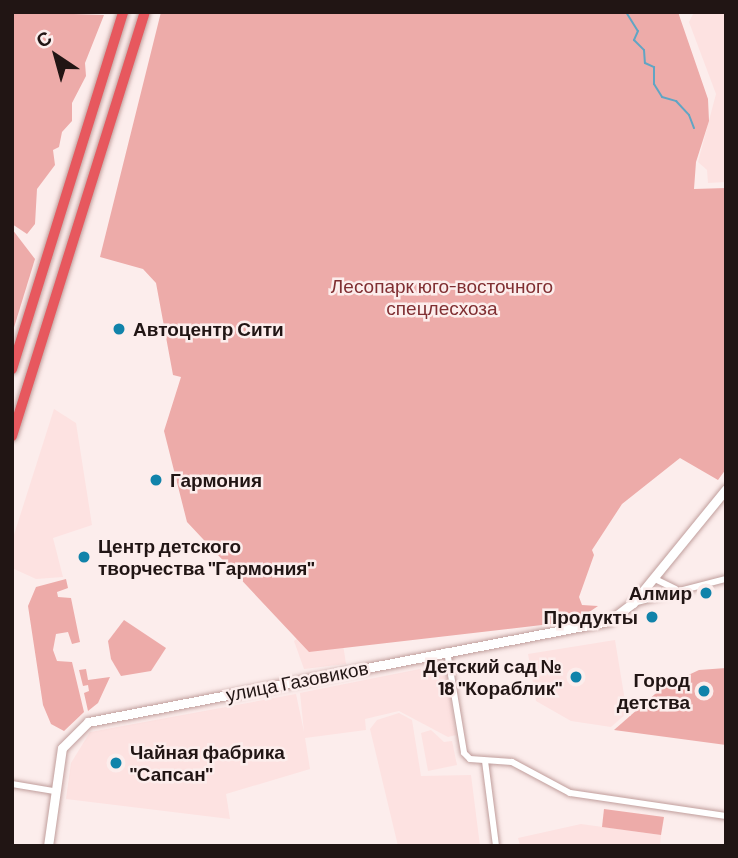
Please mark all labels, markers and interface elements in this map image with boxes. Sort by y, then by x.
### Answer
north arrow [21,21,91,91]
text: С [31,25,56,52]
park label: Лесопарк юго-восточного спецлесхоза [331,275,553,319]
place label: Автоцентр Сити [133,318,284,340]
marker: Автоцентр Сити [111,321,127,337]
place label: Гармония [170,469,262,491]
marker: Гармония [148,472,164,488]
place label: Центр детского творчества "Гармония" [98,535,314,579]
marker: Центр детского творчества "Гармония" [76,549,92,565]
place label: Алмир [629,582,692,604]
marker: Алмир [698,585,714,601]
place label: Продукты [543,606,638,628]
marker: Продукты [644,609,660,625]
place label: Детский сад № 18 "Кораблик" [423,655,562,699]
street label: улица Газовиков [224,656,370,706]
marker: Детский сад № 18 "Кораблик" [568,669,584,685]
place label: Город детства [617,669,690,713]
marker: Город детства [696,683,712,699]
place label: Чайная фабрика "Сапсан" [130,741,285,785]
marker: Чайная фабрика "Сапсан" [108,755,124,771]

